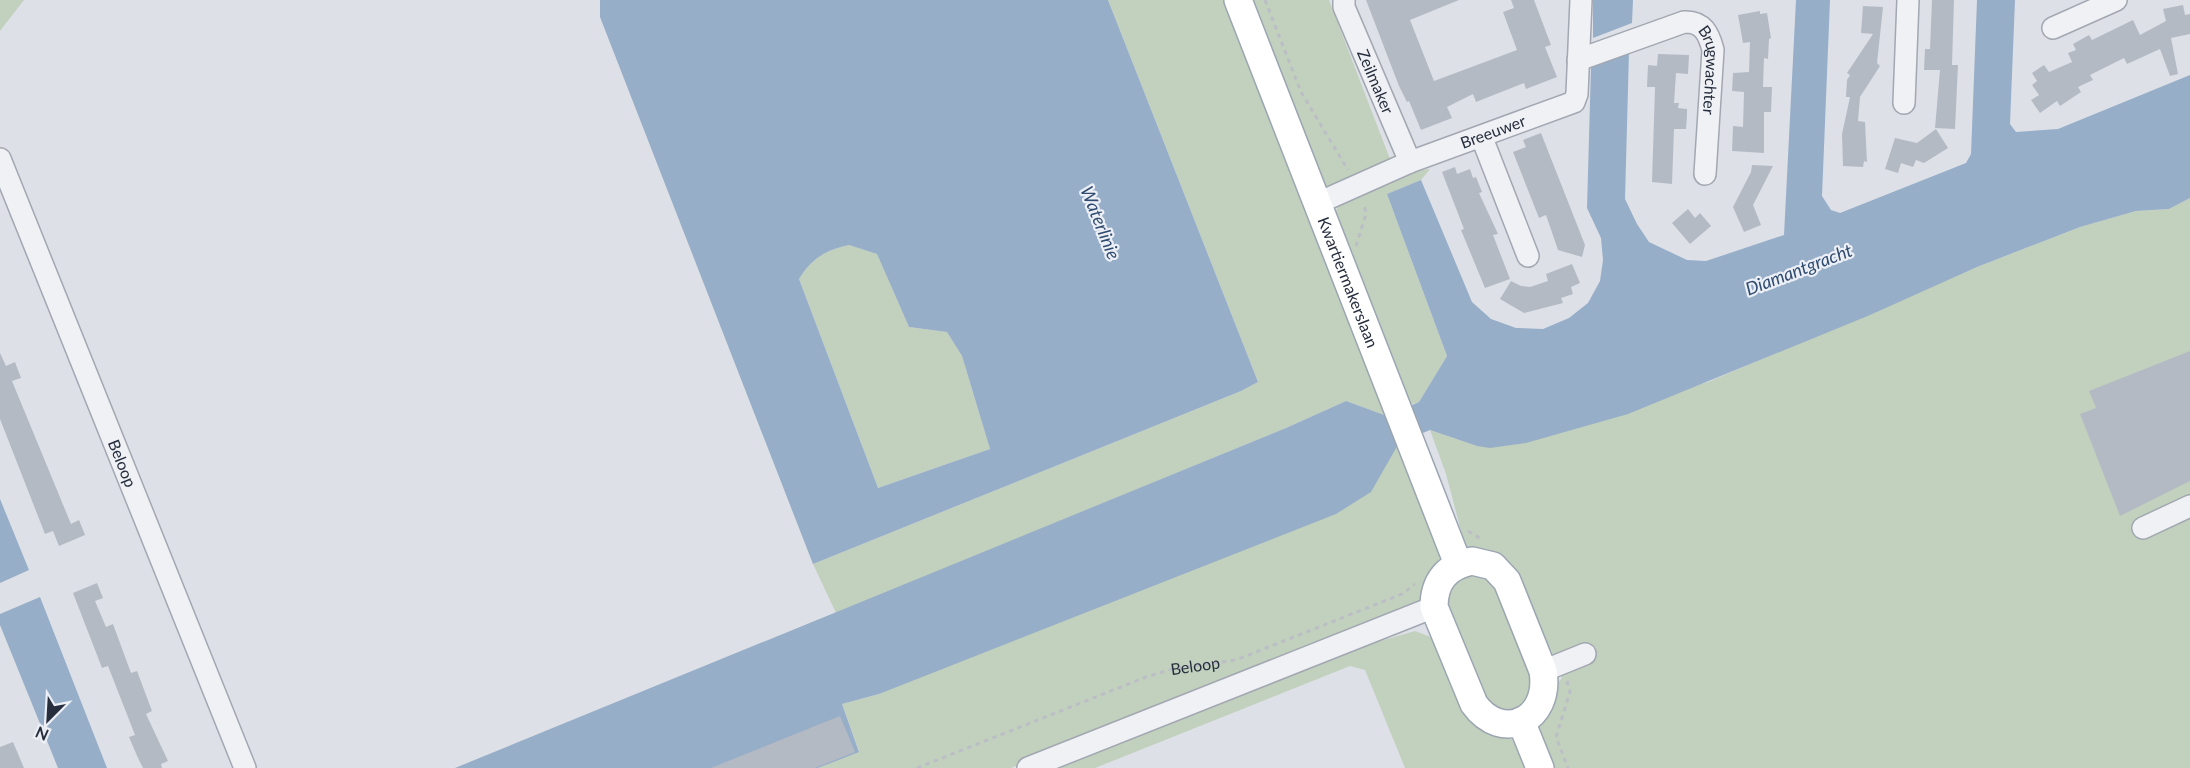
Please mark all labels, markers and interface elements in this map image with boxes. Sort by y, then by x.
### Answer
street label: Brugwachter [1695,21,1723,115]
street label: Zeilmaker [1354,46,1398,117]
street label: Breeuwer [1457,110,1528,152]
water label: Waterlinie [1076,183,1126,262]
street label: Kwartiermakerslaan [1314,214,1383,350]
water label: Diamantgracht [1742,238,1856,300]
street label: Beloop [105,437,141,490]
street label: Beloop [1169,652,1221,678]
north arrow [18,690,78,750]
text: N [32,723,51,745]

